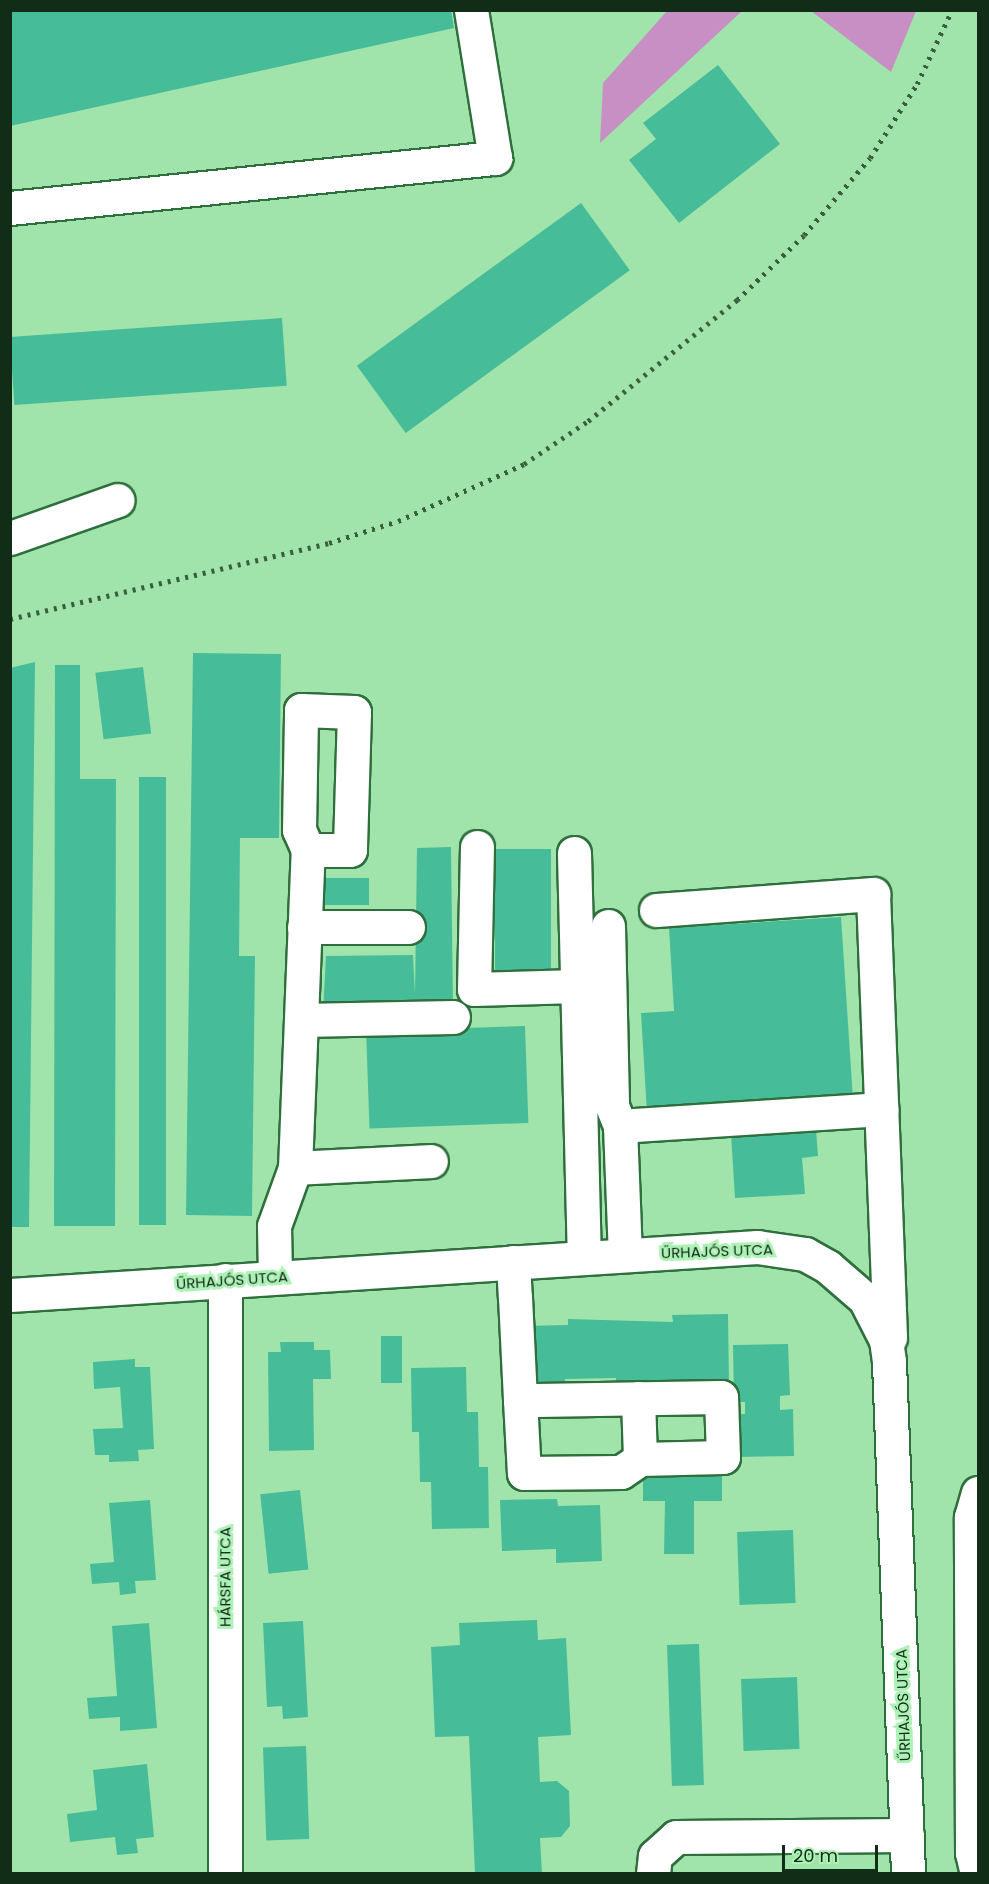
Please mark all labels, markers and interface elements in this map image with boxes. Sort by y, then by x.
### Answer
street label: ŰRHAJÓS UTCA [661,1240,773,1262]
street label: ŰRHAJÓS UTCA [175,1267,289,1293]
street label: HÁRSFA UTCA [216,1527,234,1627]
street label: ŰRHAJÓS UTCA [892,1649,914,1761]
scale bar [785,1833,881,1871]
text: 20 m [793,1843,838,1868]

